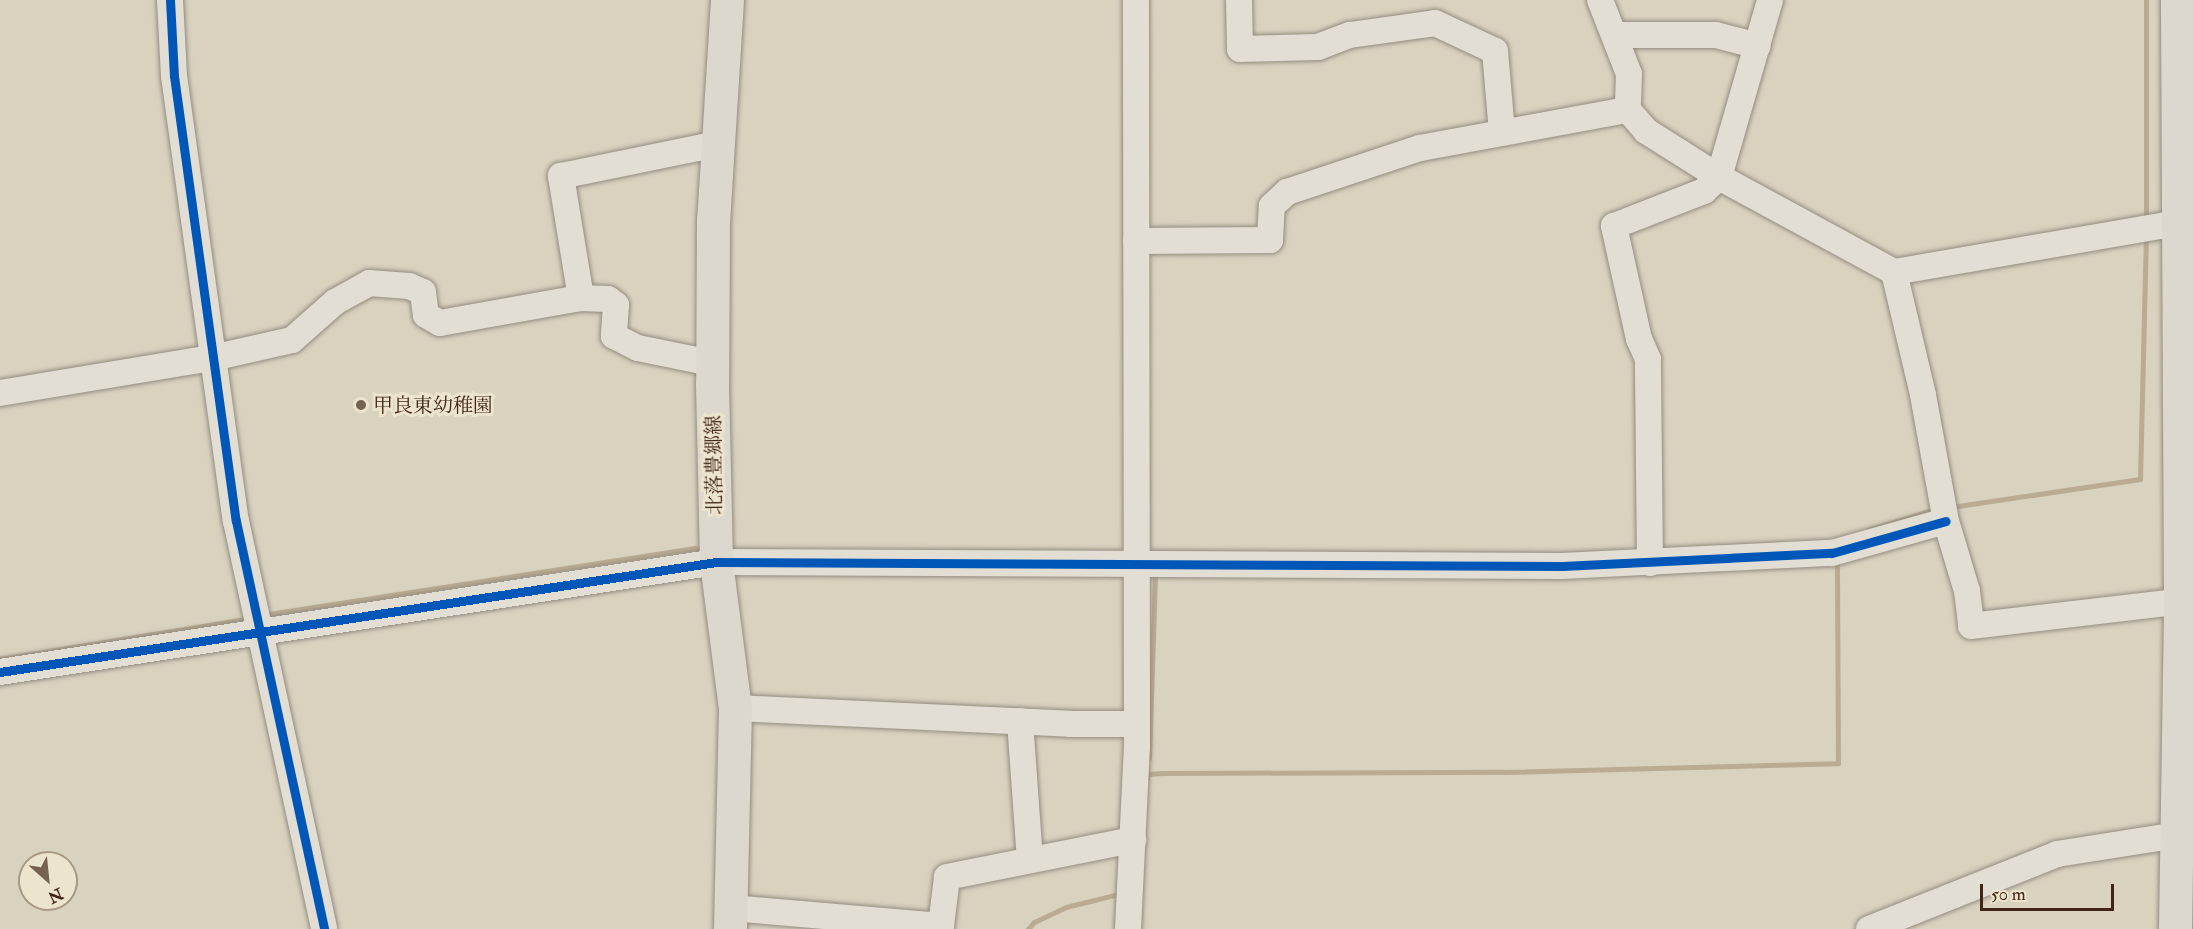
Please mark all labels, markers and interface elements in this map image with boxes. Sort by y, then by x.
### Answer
place label: 甲良東幼稚園 [373,393,493,417]
marker: 甲良東幼稚園 [354,398,368,412]
street label: 北落豊郷線 [701,415,727,515]
north arrow [18,851,78,911]
scale bar [1983,872,2116,910]
text: N [44,883,66,907]
text: 50 m [1991,883,2026,906]

